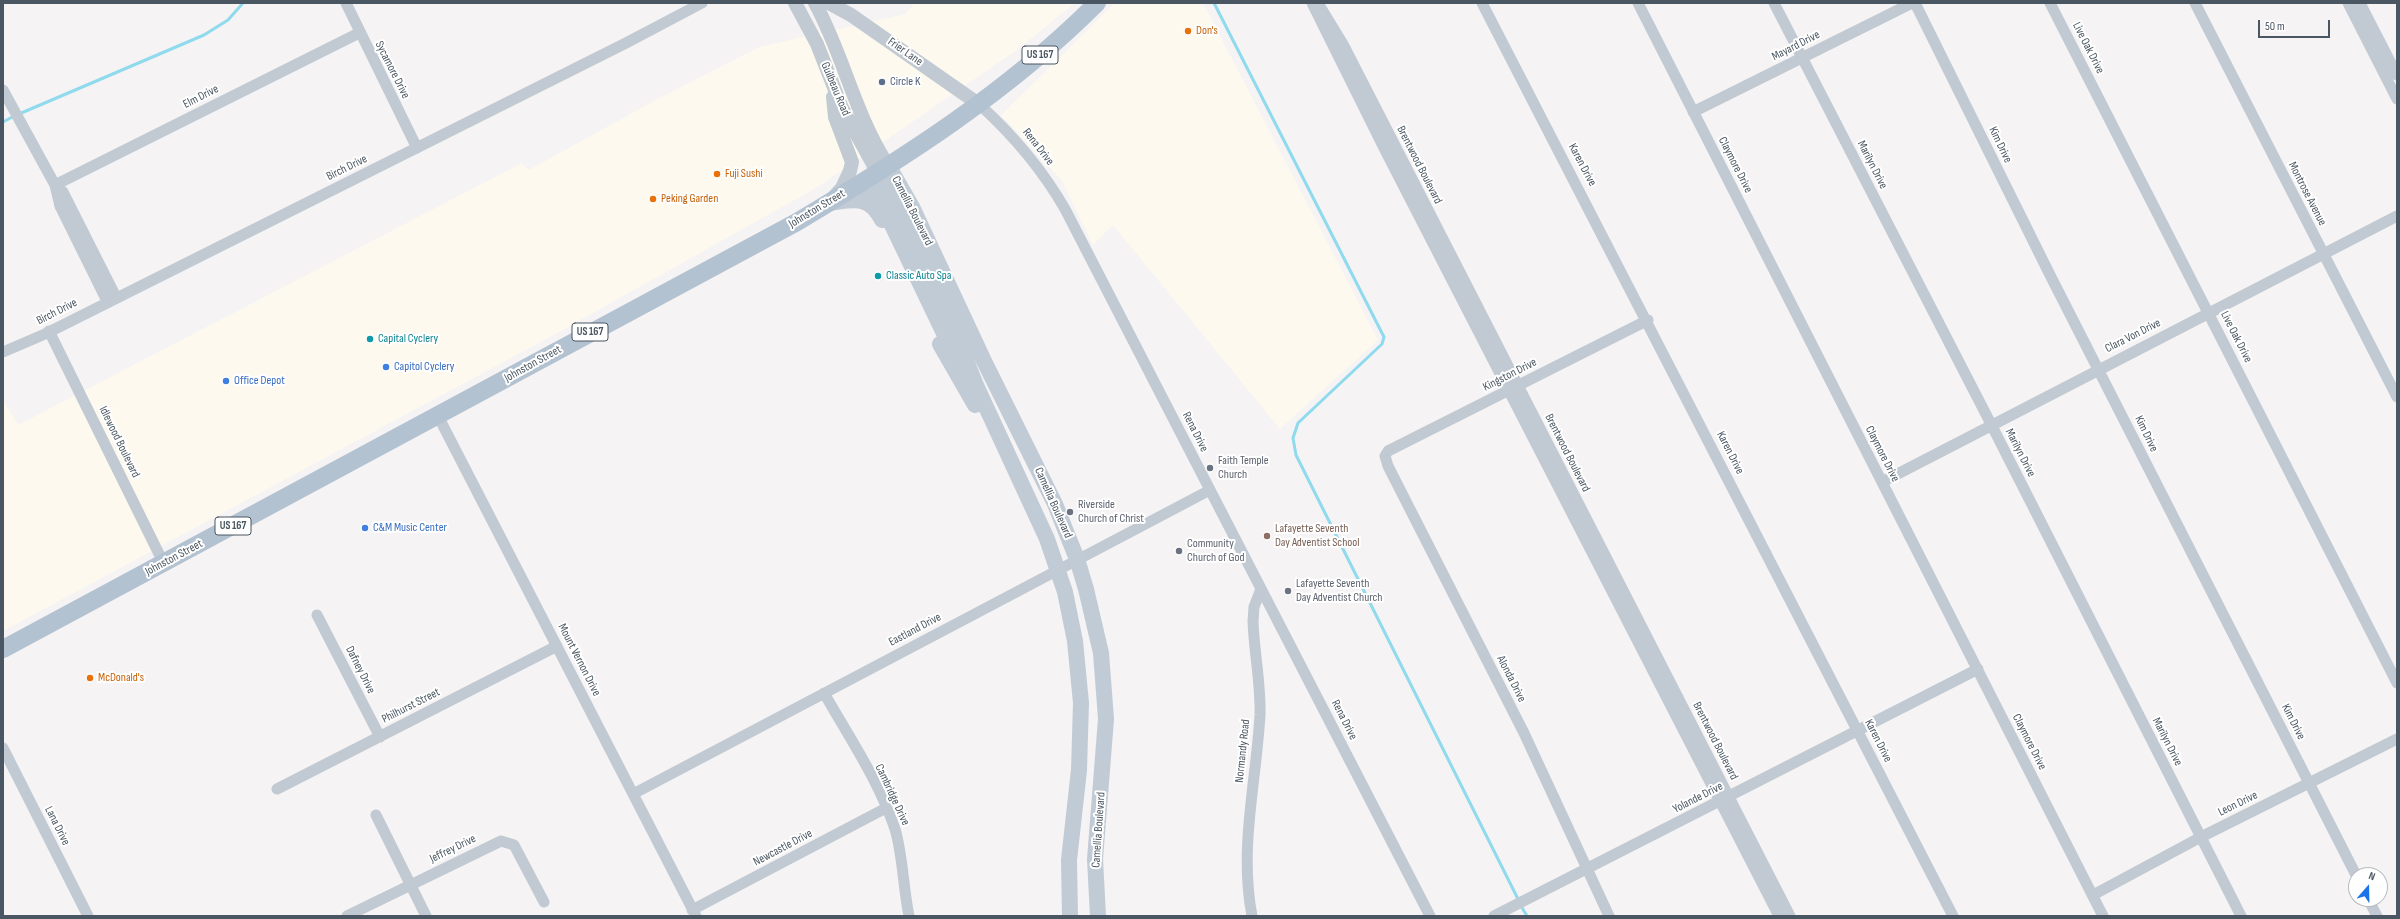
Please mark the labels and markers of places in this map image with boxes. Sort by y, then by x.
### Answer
place label: Don's [1196,24,1218,38]
marker: Don's [1183,26,1193,36]
place label: Circle K [890,75,921,89]
marker: Circle K [877,77,887,87]
place label: Fuji Sushi [725,167,763,181]
marker: Fuji Sushi [712,169,722,179]
place label: Peking Garden [661,192,718,206]
marker: Peking Garden [648,194,658,204]
place label: Classic Auto Spa [886,269,951,283]
marker: Classic Auto Spa [873,271,883,281]
place label: Capital Cyclery [378,332,438,346]
marker: Capital Cyclery [365,334,375,344]
place label: Capitol Cyclery [394,360,454,374]
marker: Capitol Cyclery [381,362,391,372]
place label: Office Depot [234,374,285,388]
marker: Office Depot [221,376,231,386]
place label: Faith Temple Church [1218,454,1269,482]
marker: Faith Temple Church [1205,463,1215,473]
place label: Riverside Church of Christ [1078,498,1144,526]
marker: Riverside Church of Christ [1065,507,1075,517]
place label: C&M Music Center [373,521,447,535]
place label: Lafayette Seventh Day Adventist School [1275,522,1359,550]
marker: C&M Music Center [360,523,370,533]
marker: Lafayette Seventh Day Adventist School [1262,531,1272,541]
place label: Community Church of God [1187,537,1244,565]
marker: Community Church of God [1174,546,1184,556]
place label: Lafayette Seventh Day Adventist Church [1296,577,1382,605]
marker: Lafayette Seventh Day Adventist Church [1283,586,1293,596]
place label: McDonald's [98,671,144,685]
marker: McDonald's [85,673,95,683]

